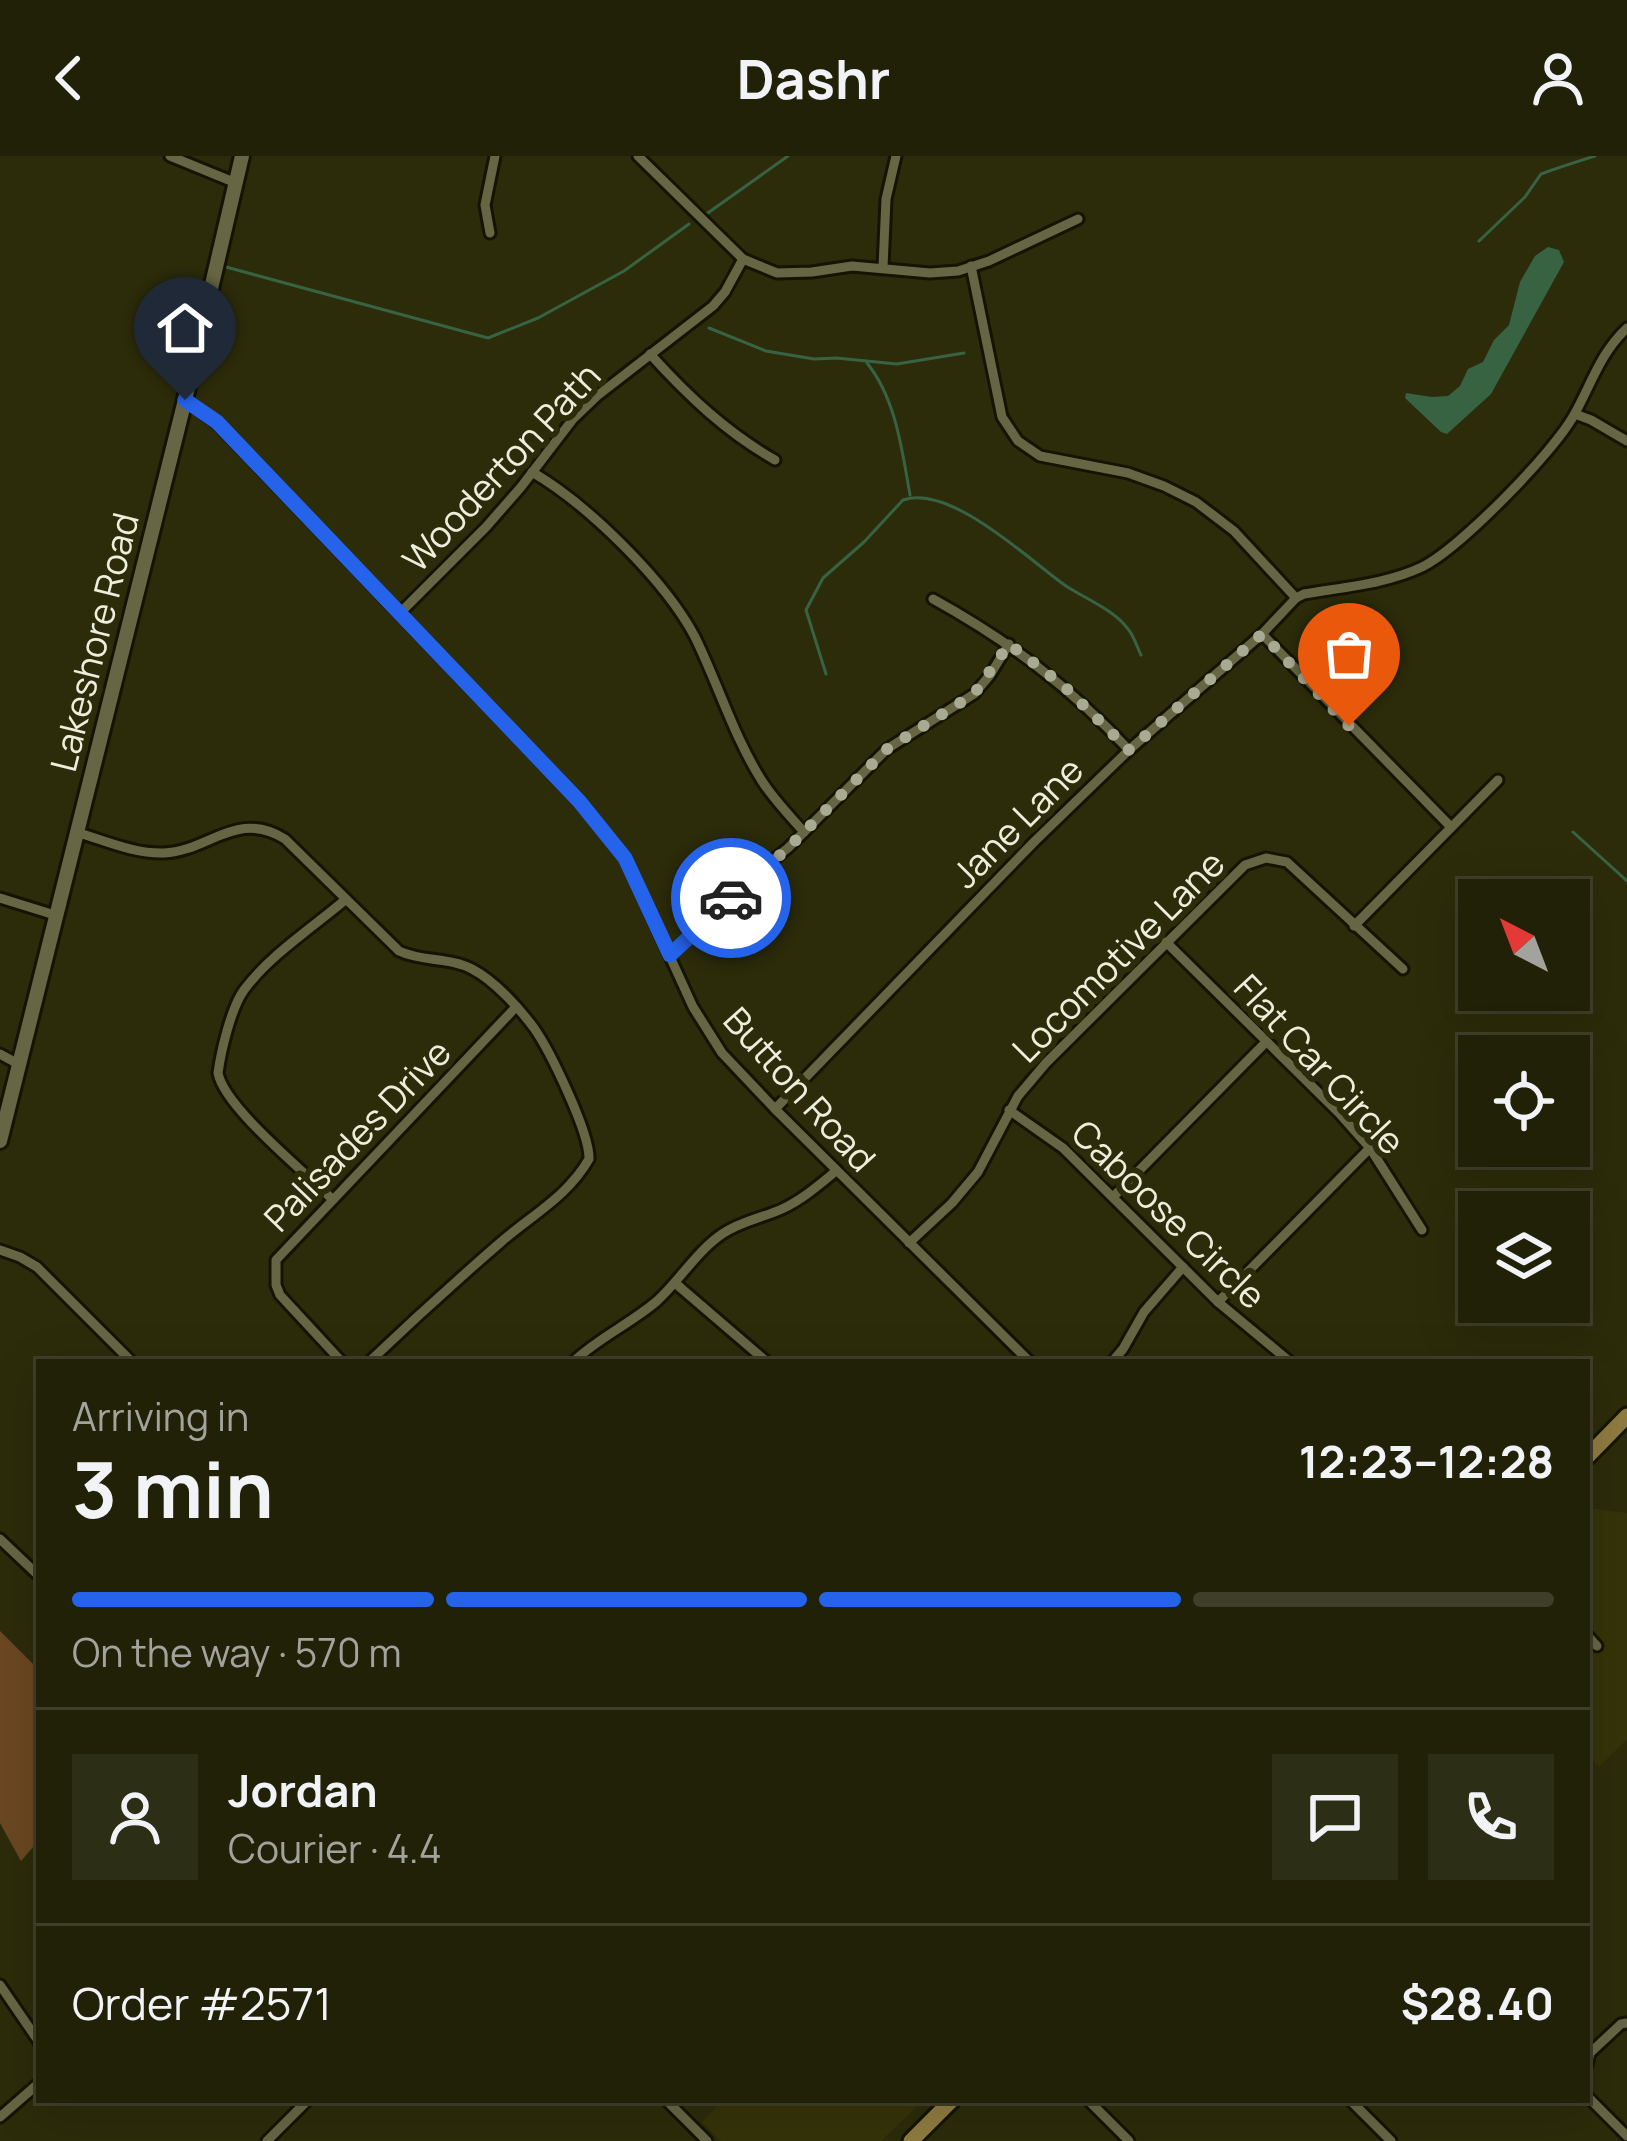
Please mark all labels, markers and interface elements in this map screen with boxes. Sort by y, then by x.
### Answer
text: Dashr [737,41,890,115]
icon: back [36,45,102,111]
icon: person [1525,45,1591,111]
pin [134,277,236,400]
icon: home [152,295,218,361]
street label: Wooderton Path [391,352,611,582]
street label: Lakeshore Road [38,508,150,776]
pin [1298,603,1400,726]
icon: bag [1316,621,1382,687]
street label: Jane Lane [941,746,1093,898]
courier [671,838,791,958]
street label: Locomotive Lane [1001,839,1235,1073]
icon: car [698,865,764,931]
north arrow [1458,879,1590,1011]
map controls [1458,879,1590,1323]
street label: Flat Car Circle [1224,963,1416,1165]
street label: Button Road [713,996,887,1182]
street label: Palisades Drive [253,1028,461,1242]
button: locate [1458,1035,1590,1167]
street label: Caboose Circle [1061,1109,1277,1319]
button: layers [1458,1191,1590,1323]
text: Arriving in [72,1389,249,1443]
text: 12:23–12:28 [1299,1430,1554,1492]
text: 3 min [72,1435,274,1541]
text: On the way · 570 m [72,1625,402,1679]
button: person [72,1754,198,1880]
button: chat [1272,1754,1398,1880]
button: phone [1428,1754,1554,1880]
text: Jordan [228,1759,378,1821]
text: Courier · 4.4 [228,1821,442,1875]
text: Order #2571 [72,1972,332,2034]
text: $28.40 [1401,1972,1554,2034]

